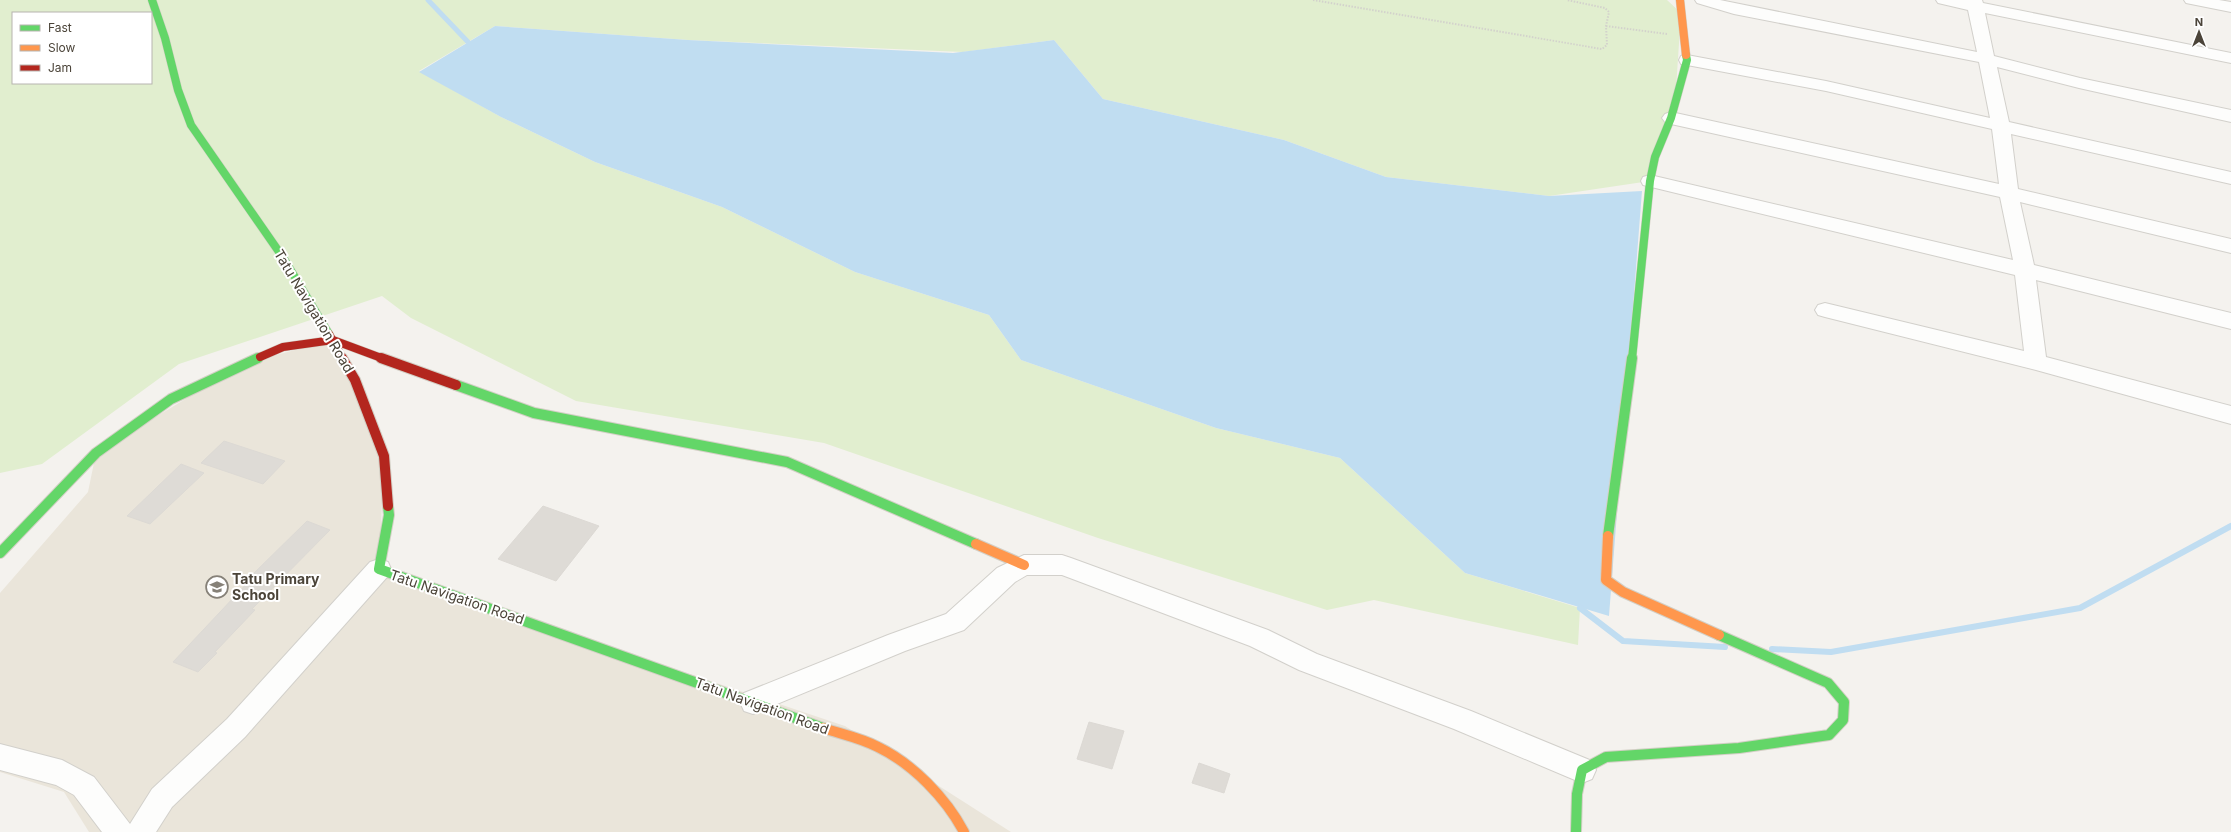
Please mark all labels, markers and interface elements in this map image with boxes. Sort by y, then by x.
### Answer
legend [12,12,152,84]
north arrow [2179,12,2219,52]
text: N [2195,15,2203,29]
text: Fast [48,20,72,35]
text: Slow [48,40,76,55]
text: Jam [48,60,72,75]
street label: Tatu Navigation Road [271,246,358,376]
street label: Tatu Navigation Road [388,566,527,628]
place label: Tatu Primary School [232,570,320,603]
school or university icon: Tatu Primary School [204,574,230,600]
street label: Tatu Navigation Road [693,673,831,738]

